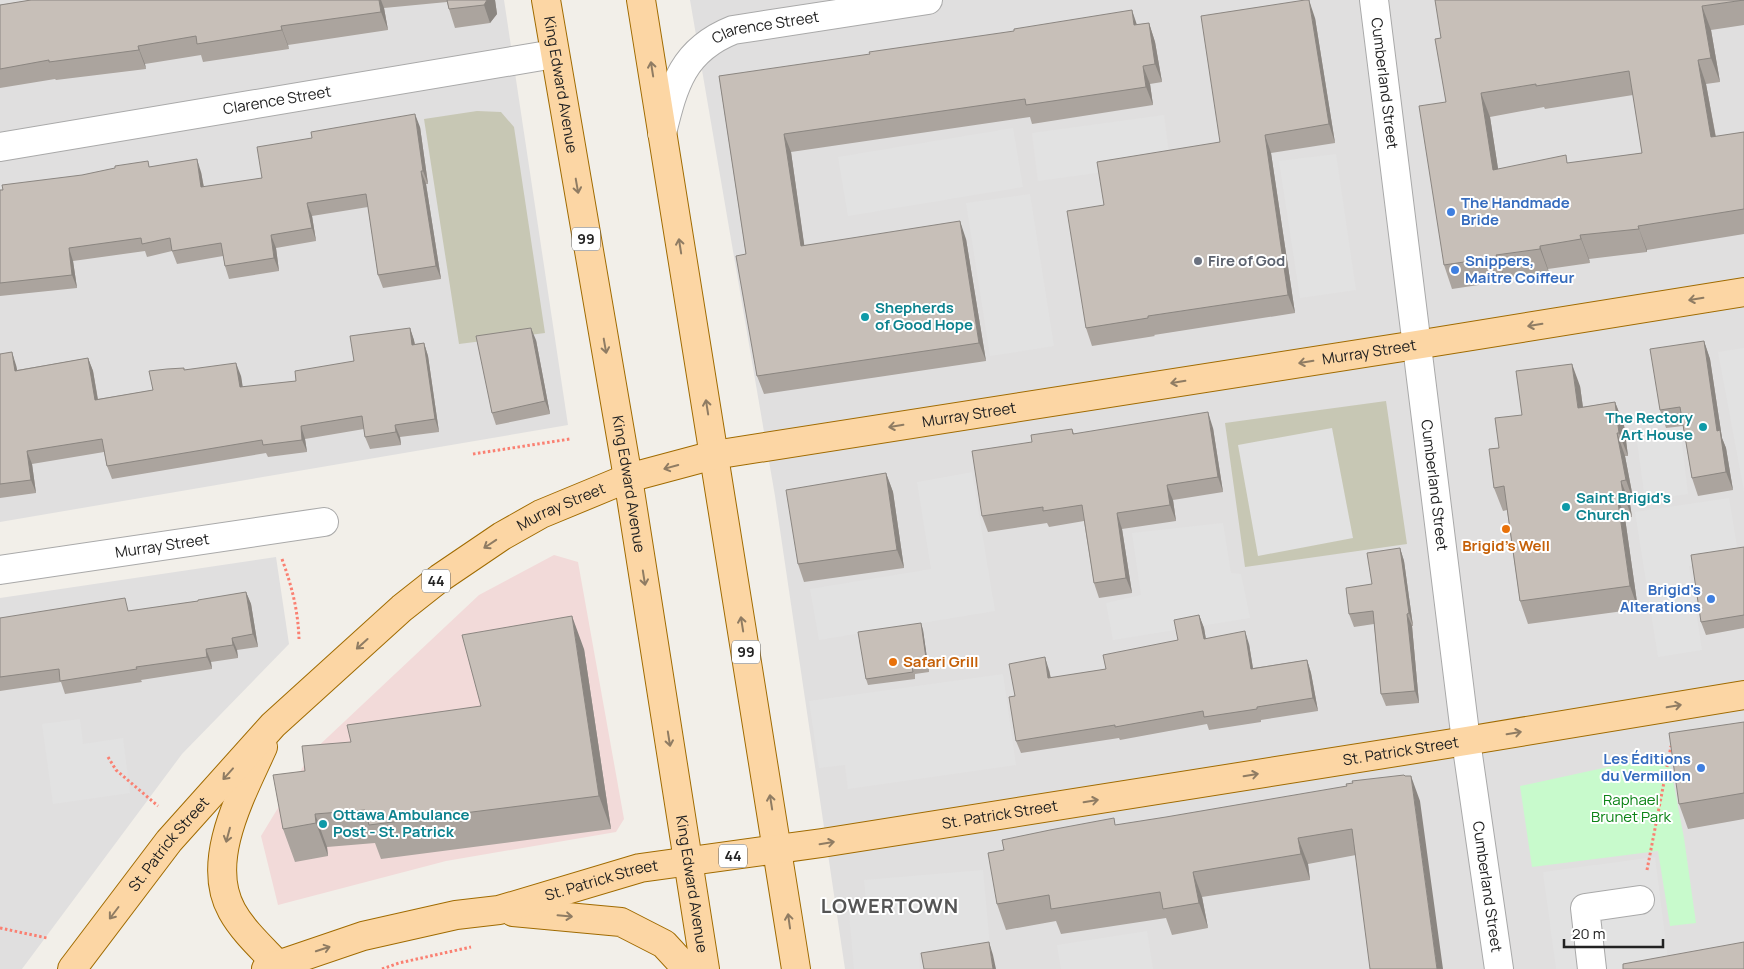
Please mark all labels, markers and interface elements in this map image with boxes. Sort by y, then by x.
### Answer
street label: Clarence Street [708,6,821,49]
street label: King Edward Avenue [539,15,583,155]
street label: Cumberland Street [1366,16,1403,150]
one-way arrow [647,61,657,77]
street label: Clarence Street [221,81,333,119]
one-way arrow [573,178,583,194]
place label: The Handmade Bride [1461,192,1570,230]
marker: The Handmade Bride [1445,206,1457,218]
road number: 99 [572,228,600,250]
one-way arrow [675,239,685,255]
place label: Fire of God [1208,250,1285,271]
place label: Snippers, Maitre Coiffeur [1465,250,1574,288]
marker: Fire of God [1192,255,1204,267]
marker: Snippers, Maitre Coiffeur [1449,264,1461,276]
one-way arrow [1688,295,1704,305]
place label: Shepherds of Good Hope [875,297,973,335]
marker: Shepherds of Good Hope [859,311,871,323]
one-way arrow [1528,321,1544,331]
street label: Murray Street [1321,334,1418,370]
one-way arrow [600,338,610,354]
one-way arrow [1298,357,1314,367]
one-way arrow [1170,378,1186,388]
street label: Murray Street [920,397,1018,432]
one-way arrow [701,399,711,415]
place label: The Rectory Art House [1605,407,1694,445]
street label: King Edward Avenue [607,414,651,554]
street label: Cumberland Street [1416,418,1453,552]
marker: The Rectory Art House [1697,421,1709,433]
one-way arrow [889,422,905,432]
one-way arrow [664,462,680,472]
street label: Murray Street [513,478,608,536]
place label: Saint Brigid's Church [1576,487,1671,525]
marker: Saint Brigid's Church [1560,501,1572,513]
marker: Brigid's Well [1500,523,1512,535]
street label: Murray Street [114,528,211,563]
place label: Brigid's Well [1462,535,1550,556]
one-way arrow [483,539,497,549]
road number: 44 [422,570,450,592]
one-way arrow [639,570,649,586]
place label: Brigid's Alterations [1620,579,1701,617]
marker: Brigid's Alterations [1705,593,1717,605]
one-way arrow [736,617,746,633]
one-way arrow [356,639,369,650]
road number: 99 [732,640,760,664]
place label: Safari Grill [903,651,978,672]
marker: Safari Grill [887,656,899,668]
one-way arrow [1666,701,1682,711]
one-way arrow [1506,727,1522,737]
one-way arrow [664,731,674,747]
street label: St. Patrick Street [1341,731,1460,770]
place label: Les Éditions du Vermillon [1601,748,1691,786]
marker: Les Éditions du Vermillon [1695,762,1707,774]
one-way arrow [222,768,234,781]
one-way arrow [1243,770,1259,780]
park label: Raphael Brunet Park [1591,789,1672,827]
street label: St. Patrick Street [123,792,214,896]
one-way arrow [765,794,775,810]
street label: St. Patrick Street [940,795,1059,834]
one-way arrow [1082,795,1098,805]
place label: Ottawa Ambulance Post - St. Patrick [333,804,470,842]
street label: King Edward Avenue [671,814,713,954]
marker: Ottawa Ambulance Post - St. Patrick [317,818,329,830]
street label: Cumberland Street [1468,820,1507,954]
one-way arrow [223,827,232,843]
one-way arrow [818,837,834,847]
road number: 44 [719,844,747,868]
street label: St. Patrick Street [542,855,659,906]
district label: LOWERTOWN [821,892,959,919]
one-way arrow [109,906,119,920]
one-way arrow [556,912,572,921]
one-way arrow [784,913,794,929]
scale bar [1564,916,1663,948]
text: 20 m [1572,923,1605,944]
one-way arrow [315,944,330,953]

